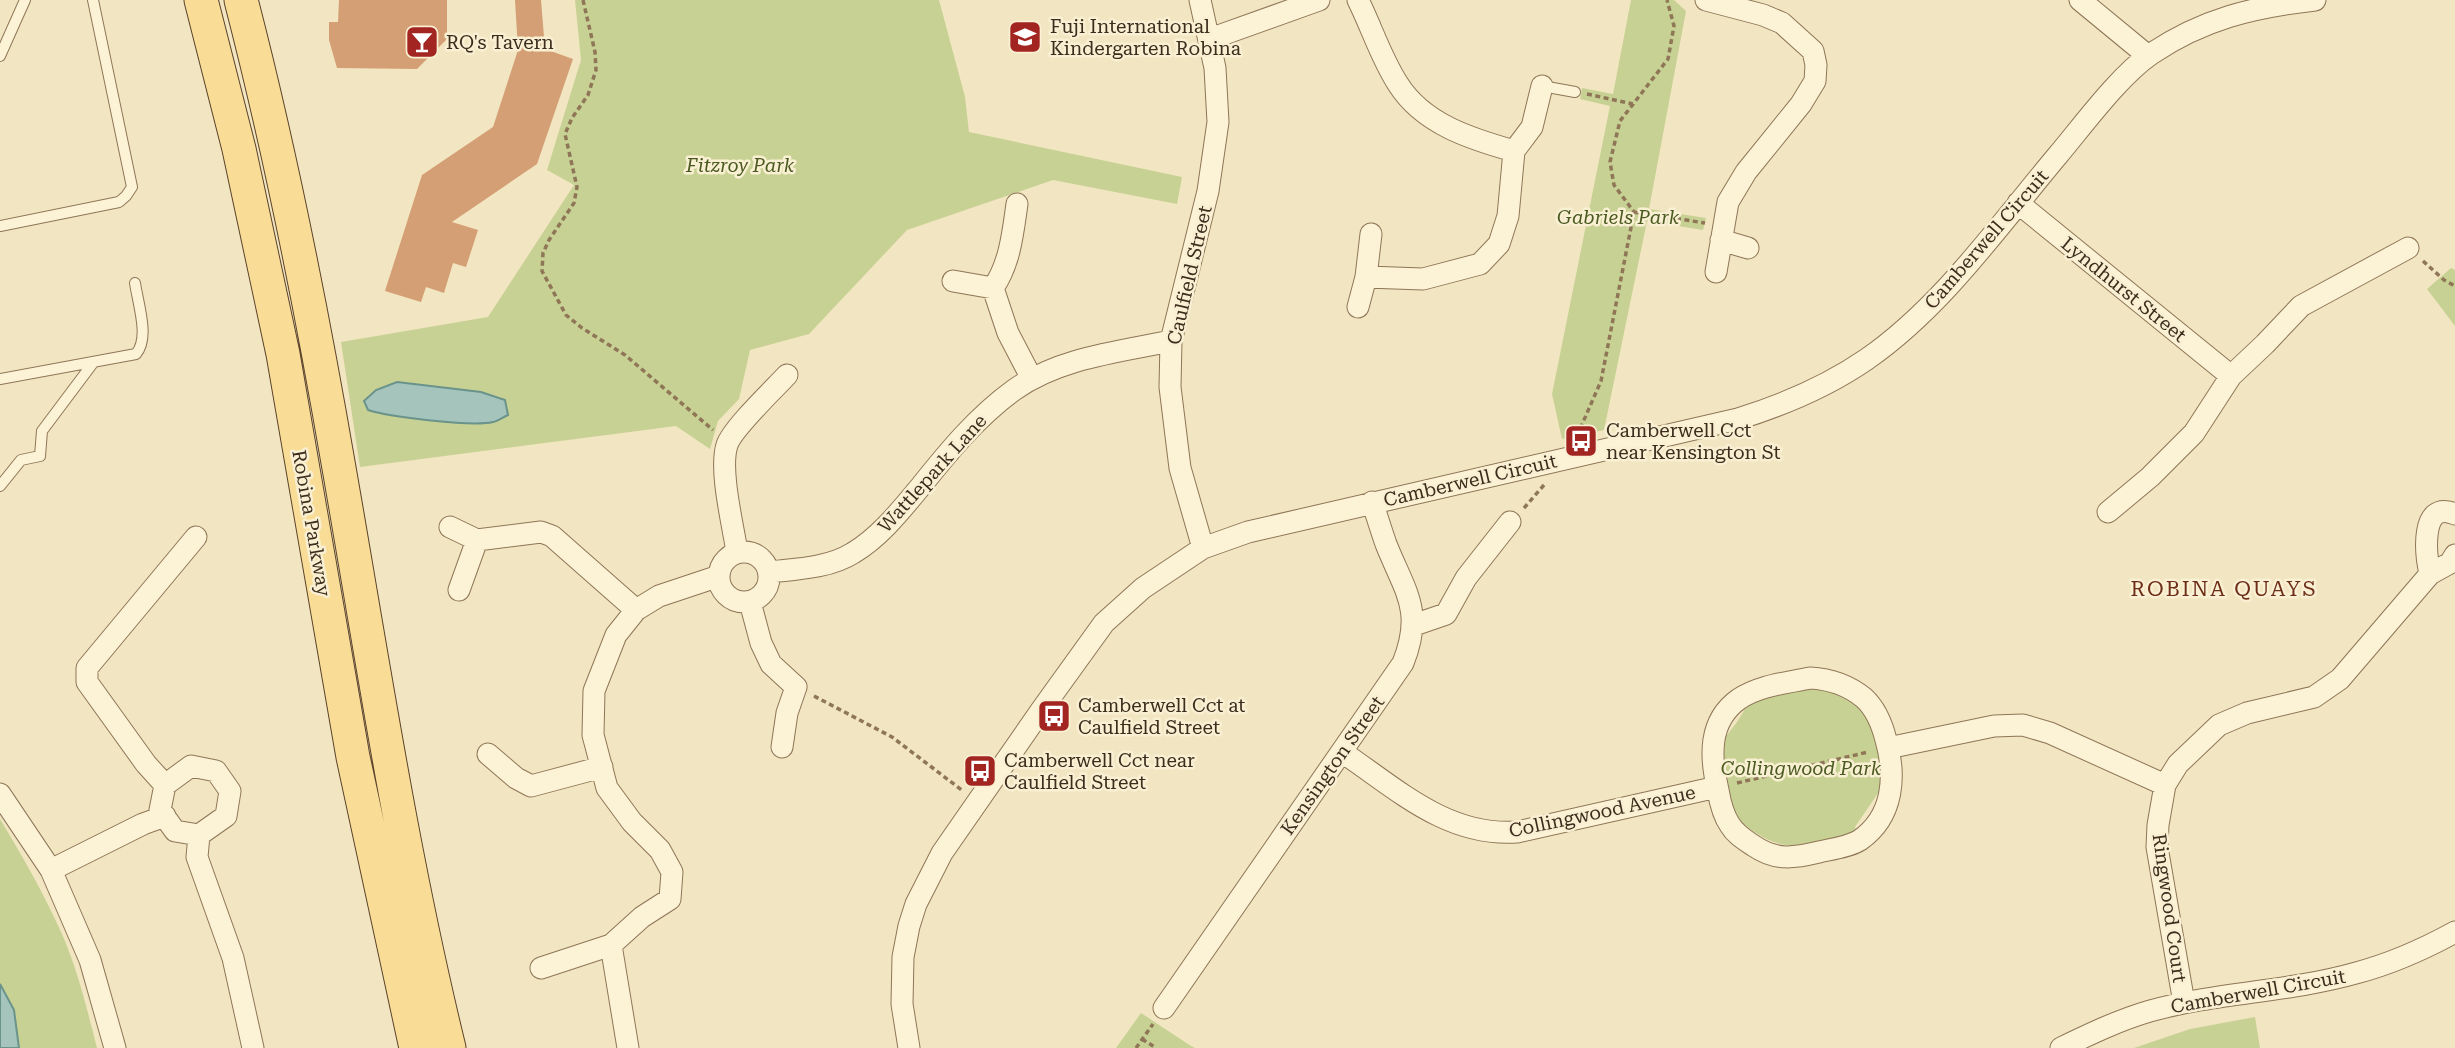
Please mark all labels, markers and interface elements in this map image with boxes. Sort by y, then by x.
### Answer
place label: Fuji International Kindergarten Robina [1050,15,1242,60]
school or university icon: Fuji International Kindergarten Robina [1006,18,1044,56]
bar icon: RQ's Tavern [403,23,441,61]
place label: RQ's Tavern [446,31,554,54]
park label: Fitzroy Park [685,154,795,177]
street label: Camberwell Circuit [1920,165,2053,314]
street label: Caulfield Street [1162,203,1217,347]
park label: Gabriels Park [1557,206,1680,229]
street label: Lyndhurst Street [2056,232,2191,347]
street label: Wattlepark Lane [873,409,992,537]
place label: Camberwell Cct near Kensington St [1606,419,1781,464]
bus stop icon: Camberwell Cct near Kensington St [1562,422,1600,460]
street label: Robina Parkway [287,448,336,599]
street label: Camberwell Circuit [1381,449,1559,512]
district label: ROBINA QUAYS [2131,577,2317,601]
street label: Kensington Street [1276,691,1389,839]
place label: Camberwell Cct at Caulfield Street [1078,694,1245,739]
bus stop icon: Camberwell Cct at Caulfield Street [1035,697,1073,735]
place label: Camberwell Cct near Caulfield Street [1004,749,1195,794]
bus stop icon: Camberwell Cct near Caulfield Street [961,752,999,790]
park label: Collingwood Park [1721,757,1882,780]
street label: Collingwood Avenue [1507,780,1698,843]
street label: Ringwood Court [2148,832,2191,984]
street label: Camberwell Circuit [2169,965,2347,1018]

